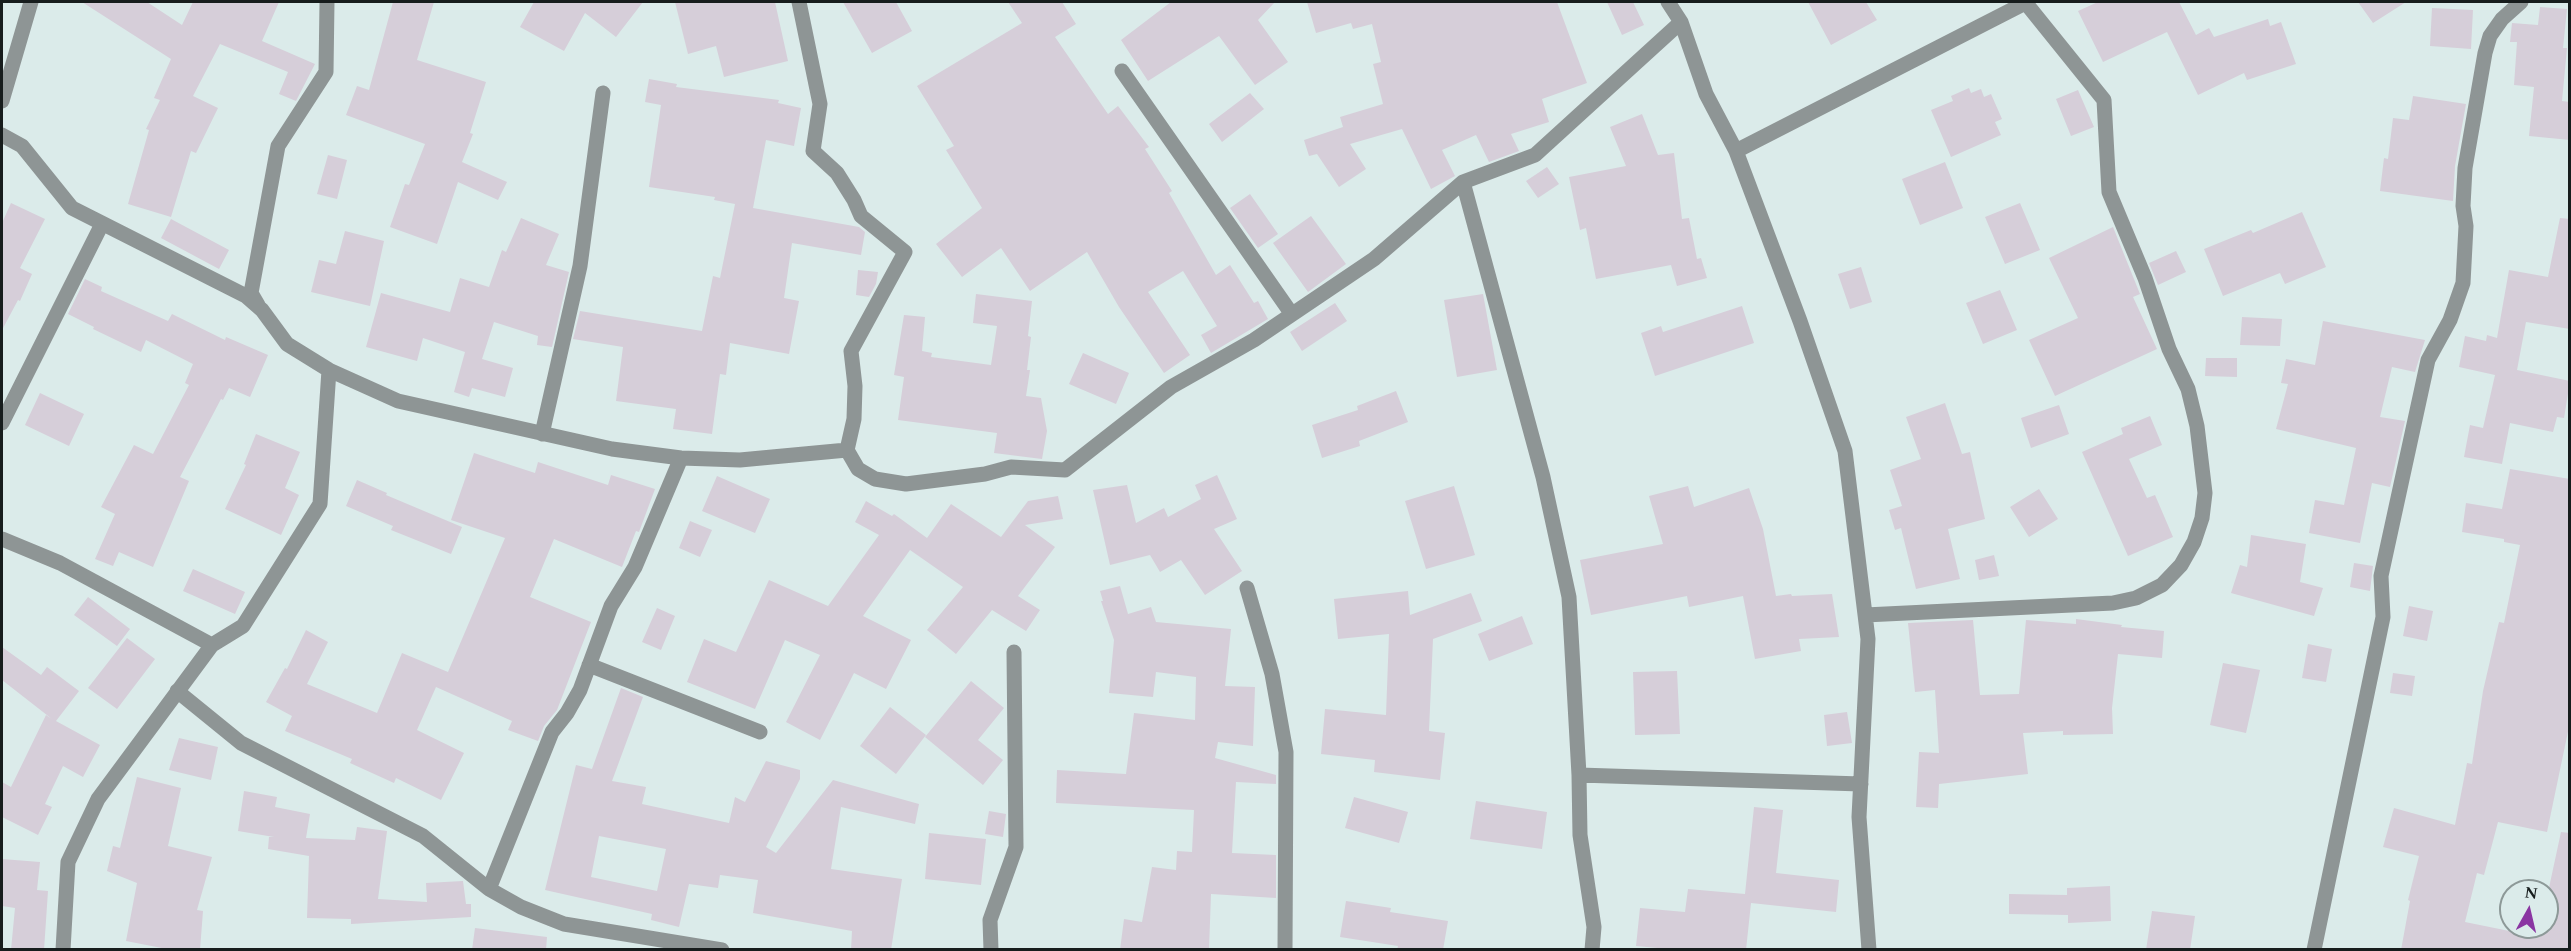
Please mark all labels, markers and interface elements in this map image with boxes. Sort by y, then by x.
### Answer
north arrow [2499,879,2559,939]
text: N [2523,880,2539,906]

